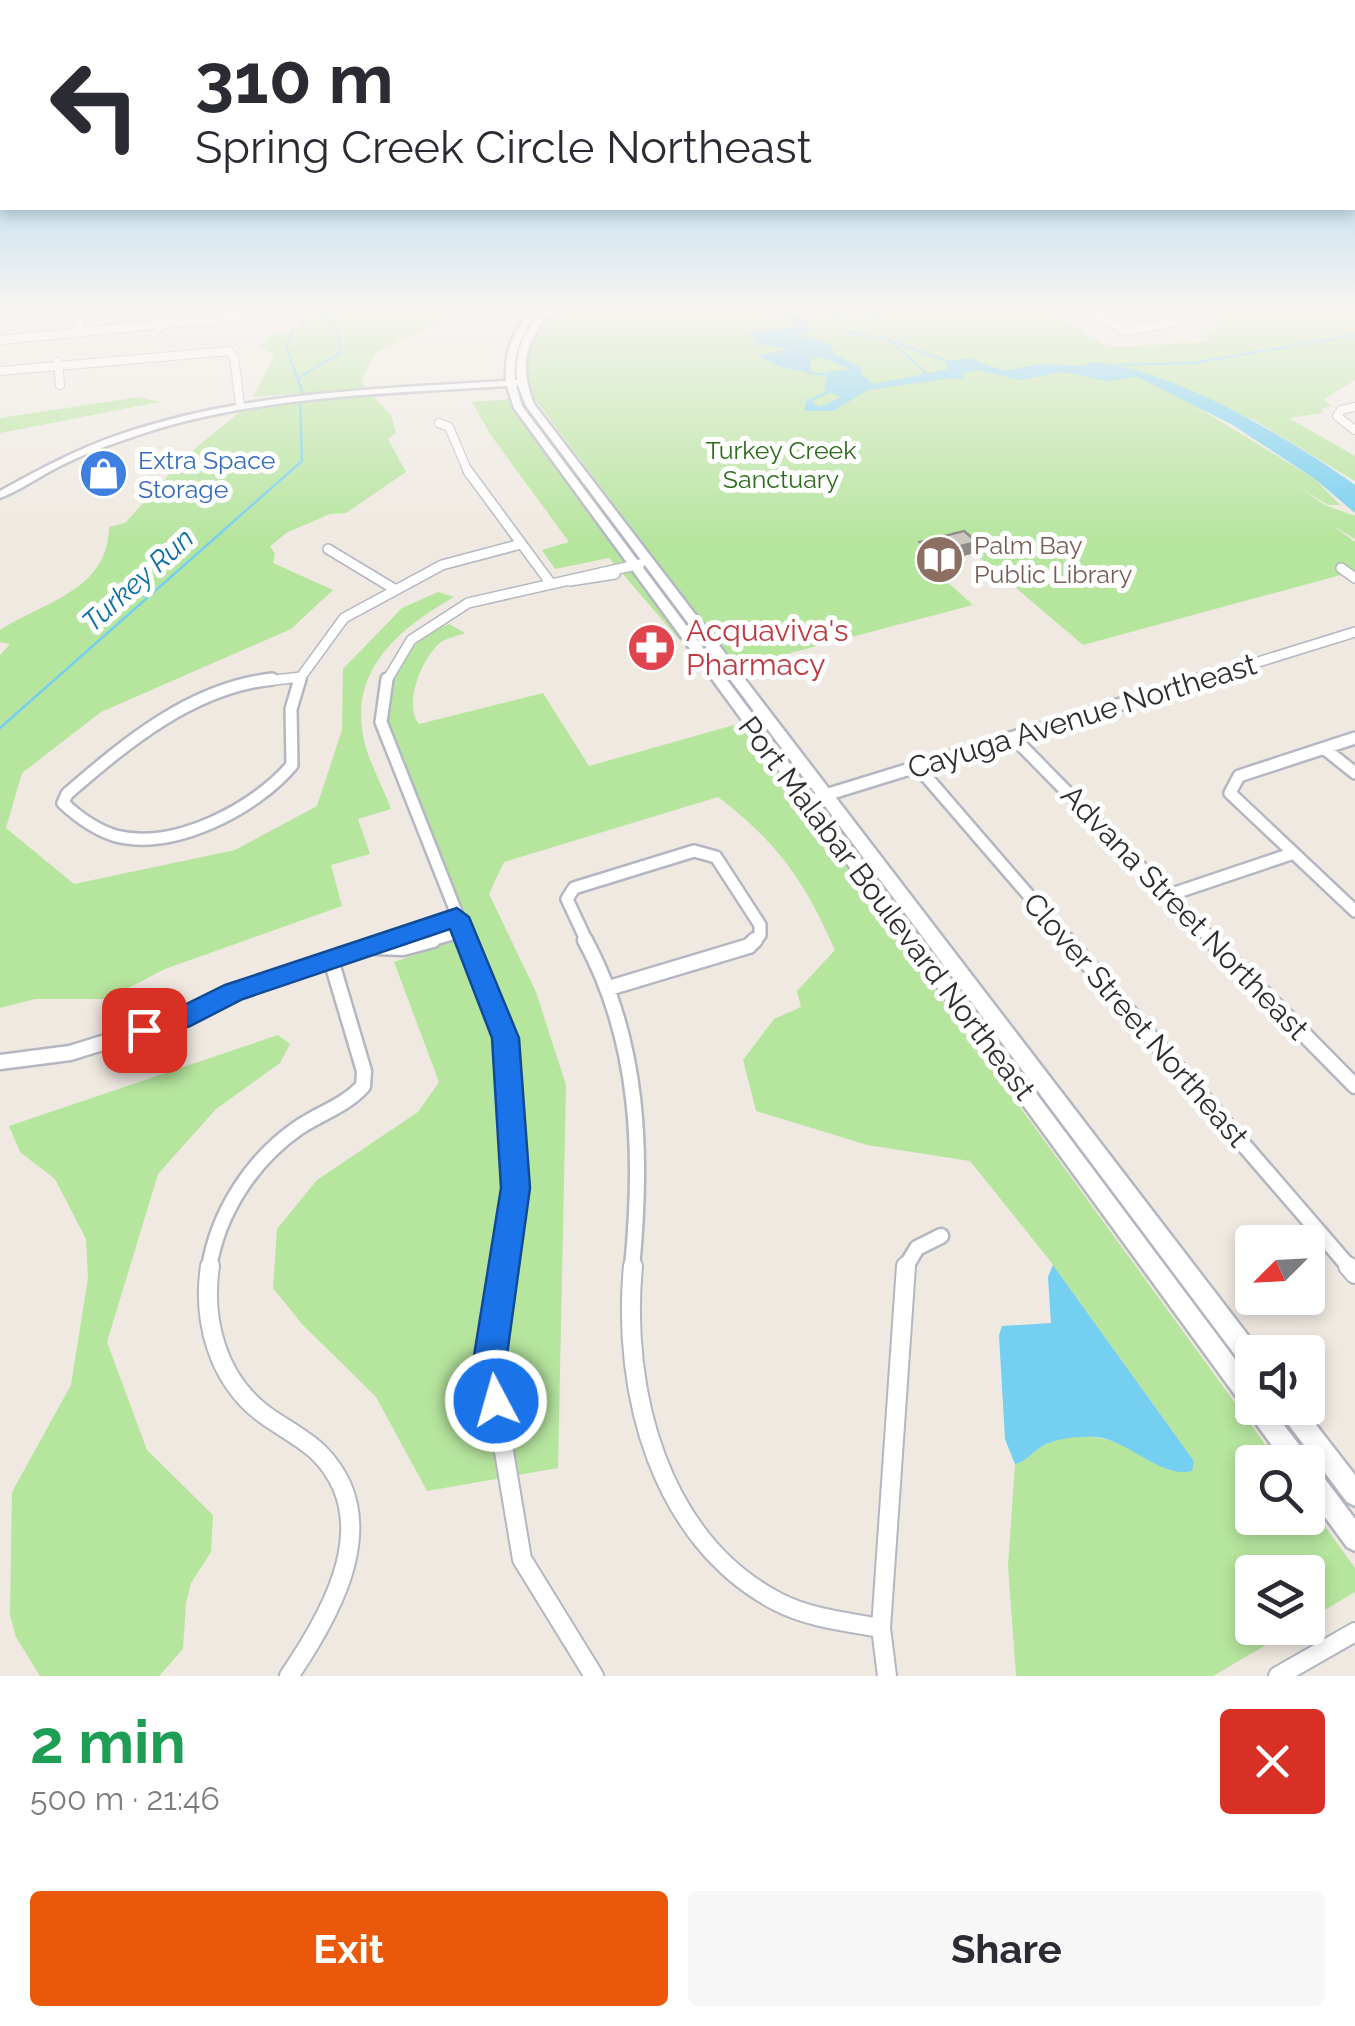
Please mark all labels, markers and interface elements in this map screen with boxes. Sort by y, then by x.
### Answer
text: 310 m [195,37,394,119]
icon: left [30,40,160,170]
text: Spring Creek Circle Northeast [195,121,812,174]
park label: Turkey Creek Sanctuary [705,435,857,494]
place label: Extra Space Storage [138,445,275,504]
shop icon: Extra Space Storage [77,448,129,500]
water label: Turkey Run [76,521,200,639]
place label: Palm Bay Public Library [974,530,1133,589]
library icon: Palm Bay Public Library [913,533,965,585]
place label: Acquaviva's Pharmacy [686,613,849,682]
pharmacy icon: Acquaviva's Pharmacy [625,621,677,673]
street label: Cayuga Avenue Northeast [904,646,1260,786]
street label: Port Malabar Boulevard Northeast [731,710,1043,1106]
street label: Advana Street Northeast [1054,778,1316,1046]
street label: Clover Street Northeast [1016,886,1256,1154]
pin [102,988,187,1073]
icon: arrive [117,1003,172,1058]
north arrow [1235,1225,1325,1315]
map controls [1235,1225,1325,1645]
button: sound [1235,1335,1325,1425]
position arrow [444,1349,548,1453]
button: search [1235,1445,1325,1535]
button: layers [1235,1555,1325,1645]
text: 2 min [30,1707,186,1777]
button: close [1220,1709,1325,1814]
text: 500 m · 21:46 [30,1780,220,1817]
button: Exit [30,1891,668,2006]
button: Share [688,1891,1325,2006]

